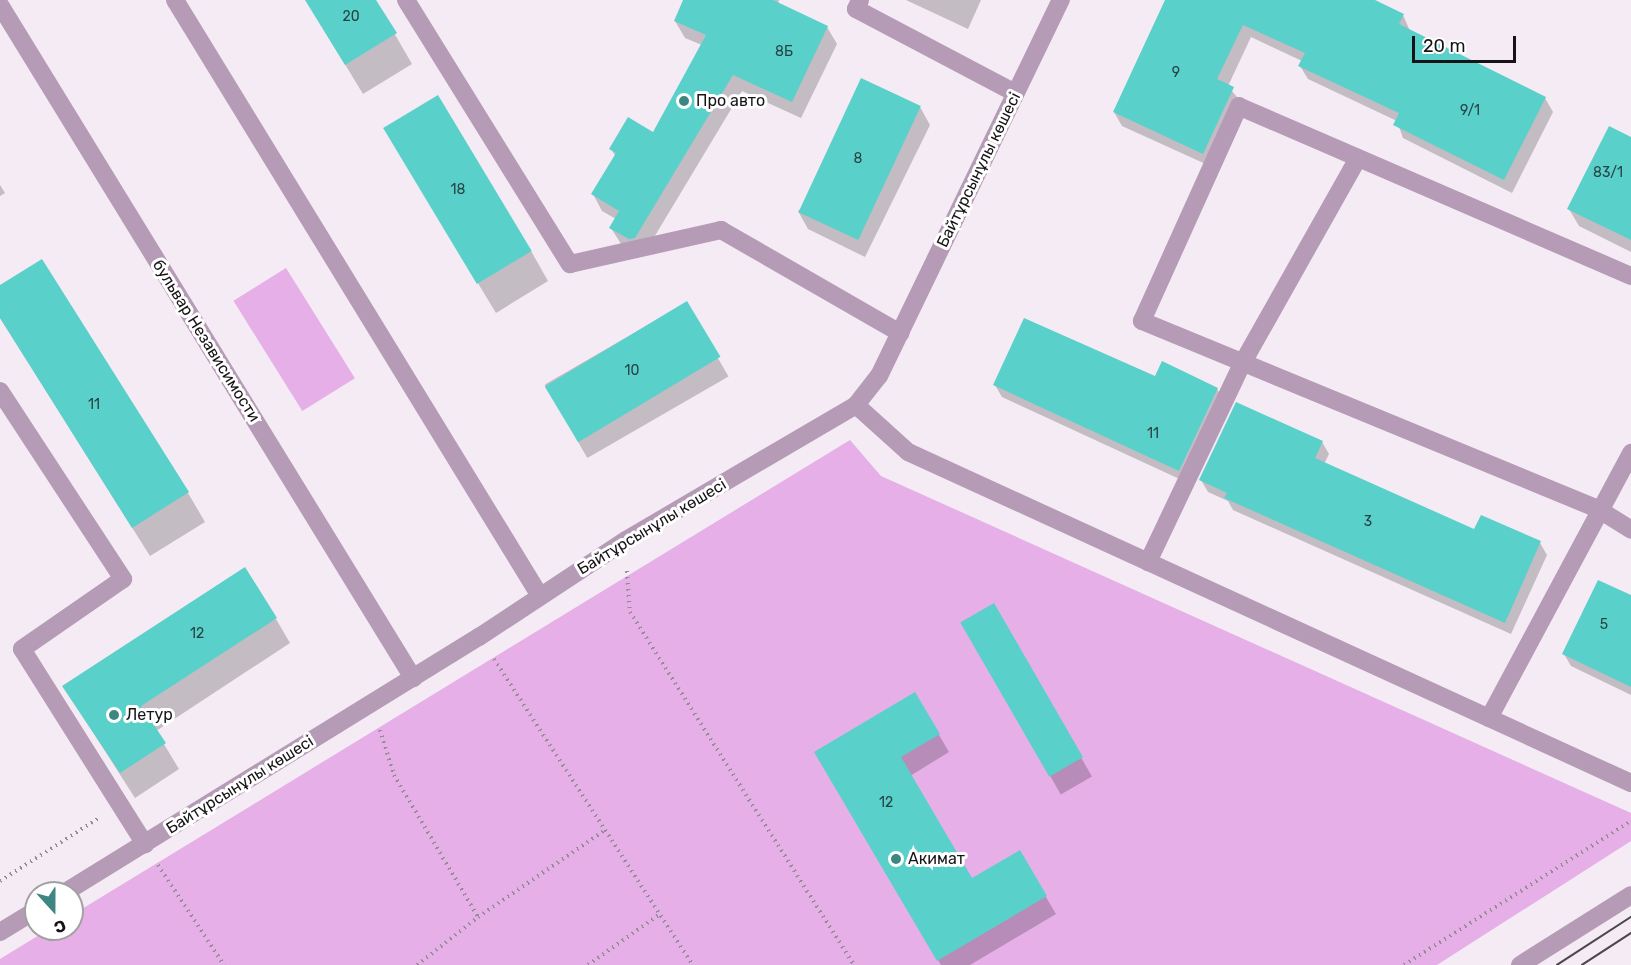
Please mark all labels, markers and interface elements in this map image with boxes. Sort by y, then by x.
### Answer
house number: 20 [342,9,360,25]
scale bar [1415,24,1518,62]
text: 20 m [1423,35,1465,57]
house number: 8Б [775,44,793,60]
house number: 9 [1172,65,1180,81]
street label: Байтұрсынұлы көшесі [933,89,1025,251]
place label: Про авто [696,91,765,111]
marker: Про авто [677,94,691,108]
house number: 9/1 [1460,103,1480,119]
house number: 8 [854,151,862,167]
house number: 83/1 [1593,165,1623,181]
house number: 18 [451,182,465,198]
street label: бульвар Независимости [148,256,264,426]
house number: 10 [625,363,639,379]
house number: 11 [88,397,100,413]
house number: 11 [1147,426,1159,442]
street label: Байтұрсынұлы көшесі [574,475,730,579]
house number: 3 [1364,514,1372,530]
house number: 5 [1600,617,1608,633]
house number: 12 [190,626,204,642]
place label: Летур [126,705,173,725]
marker: Летур [107,708,121,722]
street label: Байтұрсынұлы көшесі [163,732,317,838]
house number: 12 [879,795,893,811]
place label: Акимат [908,849,965,869]
marker: Акимат [889,852,903,866]
north arrow [24,881,84,941]
text: С [51,916,69,937]

